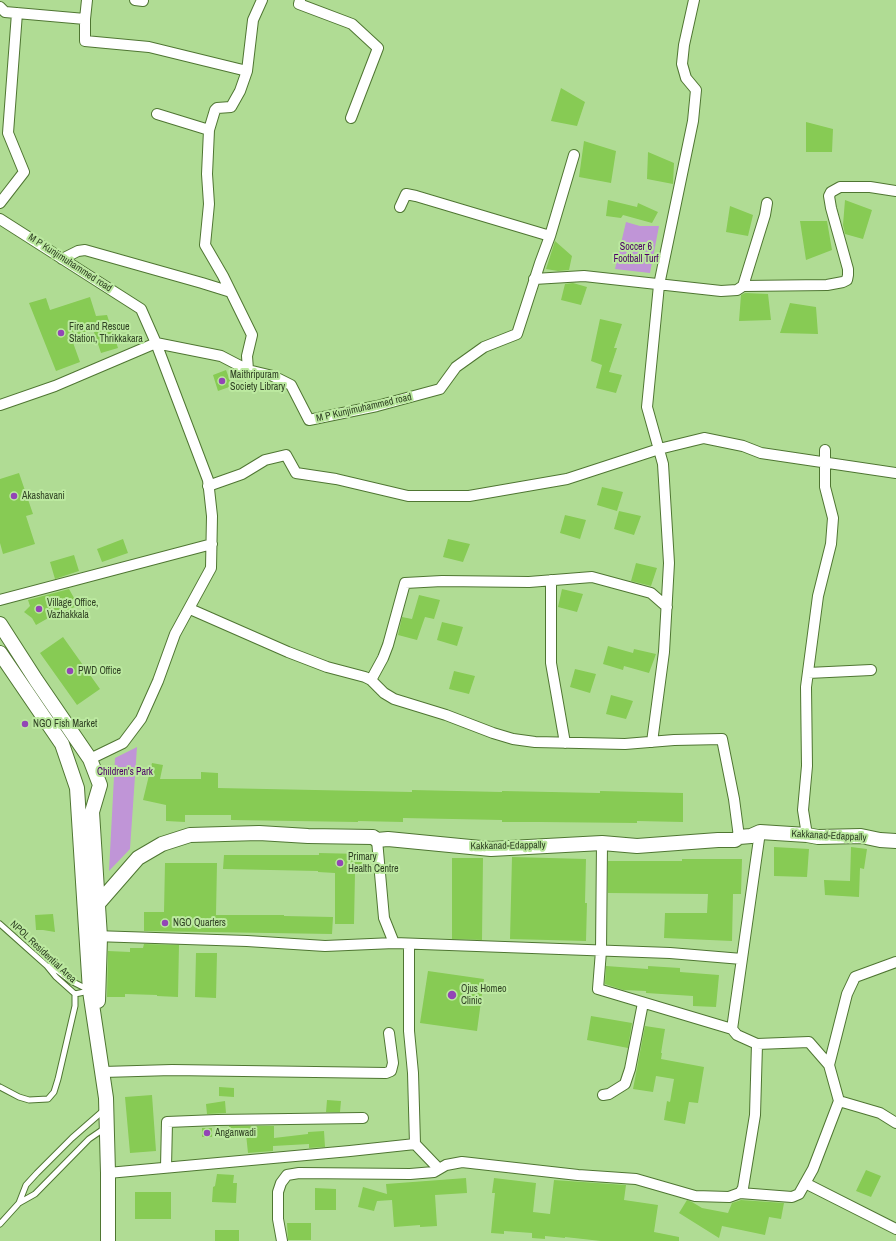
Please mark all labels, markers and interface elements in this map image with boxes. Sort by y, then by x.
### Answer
street label: M P Kunjimuhammed road [26,231,114,295]
park label: Soccer 6 Football Turf [614,241,658,264]
place label: Fire and Rescue Station, Thrikkakara [69,321,143,344]
marker: Fire and Rescue Station, Thrikkakara [56,328,66,338]
place label: Maithripuram Society Library [230,369,285,392]
marker: Maithripuram Society Library [217,376,227,386]
street label: M P Kunjimuhammed road [315,391,413,425]
place label: Akashavani [22,490,65,502]
marker: Akashavani [9,491,19,501]
place label: Village Office, Vazhakkala [47,597,98,620]
marker: Village Office, Vazhakkala [34,604,44,614]
place label: PWD Office [78,665,121,677]
marker: PWD Office [65,666,75,676]
place label: NGO Fish Market [33,718,97,730]
marker: NGO Fish Market [20,719,30,729]
park label: Children's Park [97,766,153,778]
street label: Kakkanad-Edappally [791,828,867,844]
street label: Kakkanad-Edappally [470,839,546,853]
place label: Primary Health Centre [348,851,399,874]
marker: Primary Health Centre [335,858,345,868]
place label: NGO Quarters [173,917,226,929]
street label: NPOL Residential Area [8,918,78,986]
marker: NGO Quarters [160,918,170,928]
place label: Ojus Homeo Clinic [461,983,507,1006]
marker: Ojus Homeo Clinic [446,989,458,1001]
place label: Anganwadi [215,1127,256,1139]
marker: Anganwadi [202,1128,212,1138]

